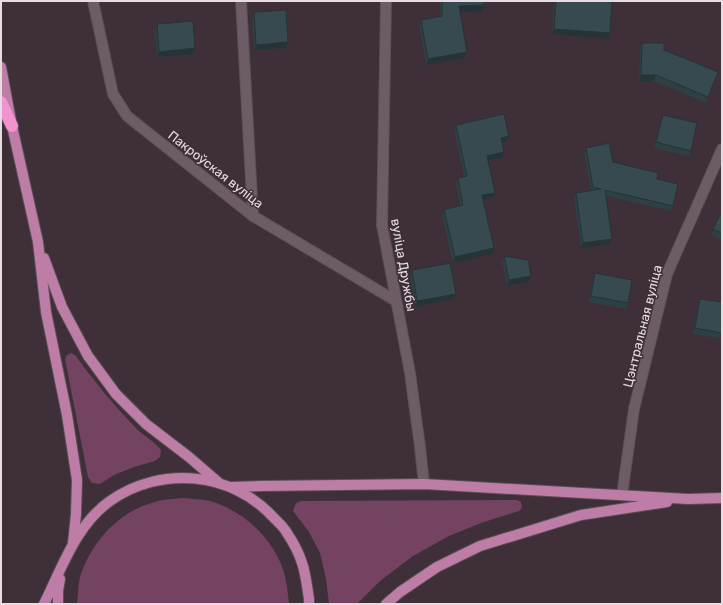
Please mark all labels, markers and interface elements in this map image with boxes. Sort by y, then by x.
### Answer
street label: Пакроўская вуліца [165,128,266,211]
street label: вуліца Дружбы [388,217,419,313]
street label: Цэнтральная вуліца [620,263,665,389]

